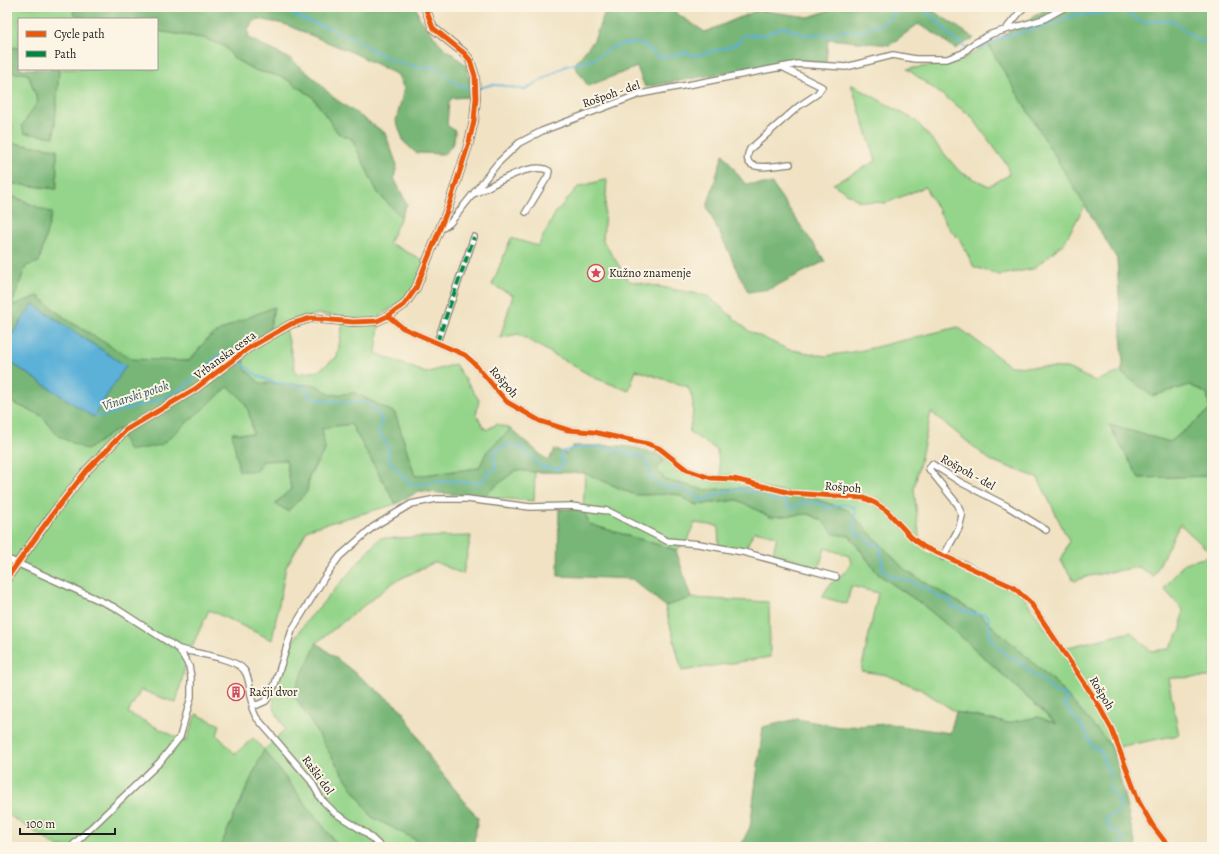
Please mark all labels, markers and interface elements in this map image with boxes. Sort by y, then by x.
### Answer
legend [18,18,158,70]
text: Cycle path [54,26,105,42]
text: Path [54,46,77,62]
street label: Rošpoh - del [580,77,642,111]
place icon: Kužno znamenje [586,263,606,283]
place label: Kužno znamenje [609,265,691,281]
street label: Vrbanska cesta [190,327,260,383]
street label: Rošpoh [486,363,522,401]
water label: Vinarski potok [100,377,171,414]
street label: Rošpoh - del [938,450,998,494]
street label: Rošpoh [824,477,862,497]
street label: Rošpoh [1086,673,1119,713]
building icon: Račji dvor [226,682,246,702]
place label: Račji dvor [249,684,298,700]
street label: Raški dol [298,752,338,798]
scale bar [20,810,115,836]
text: 100 m [26,816,55,832]

